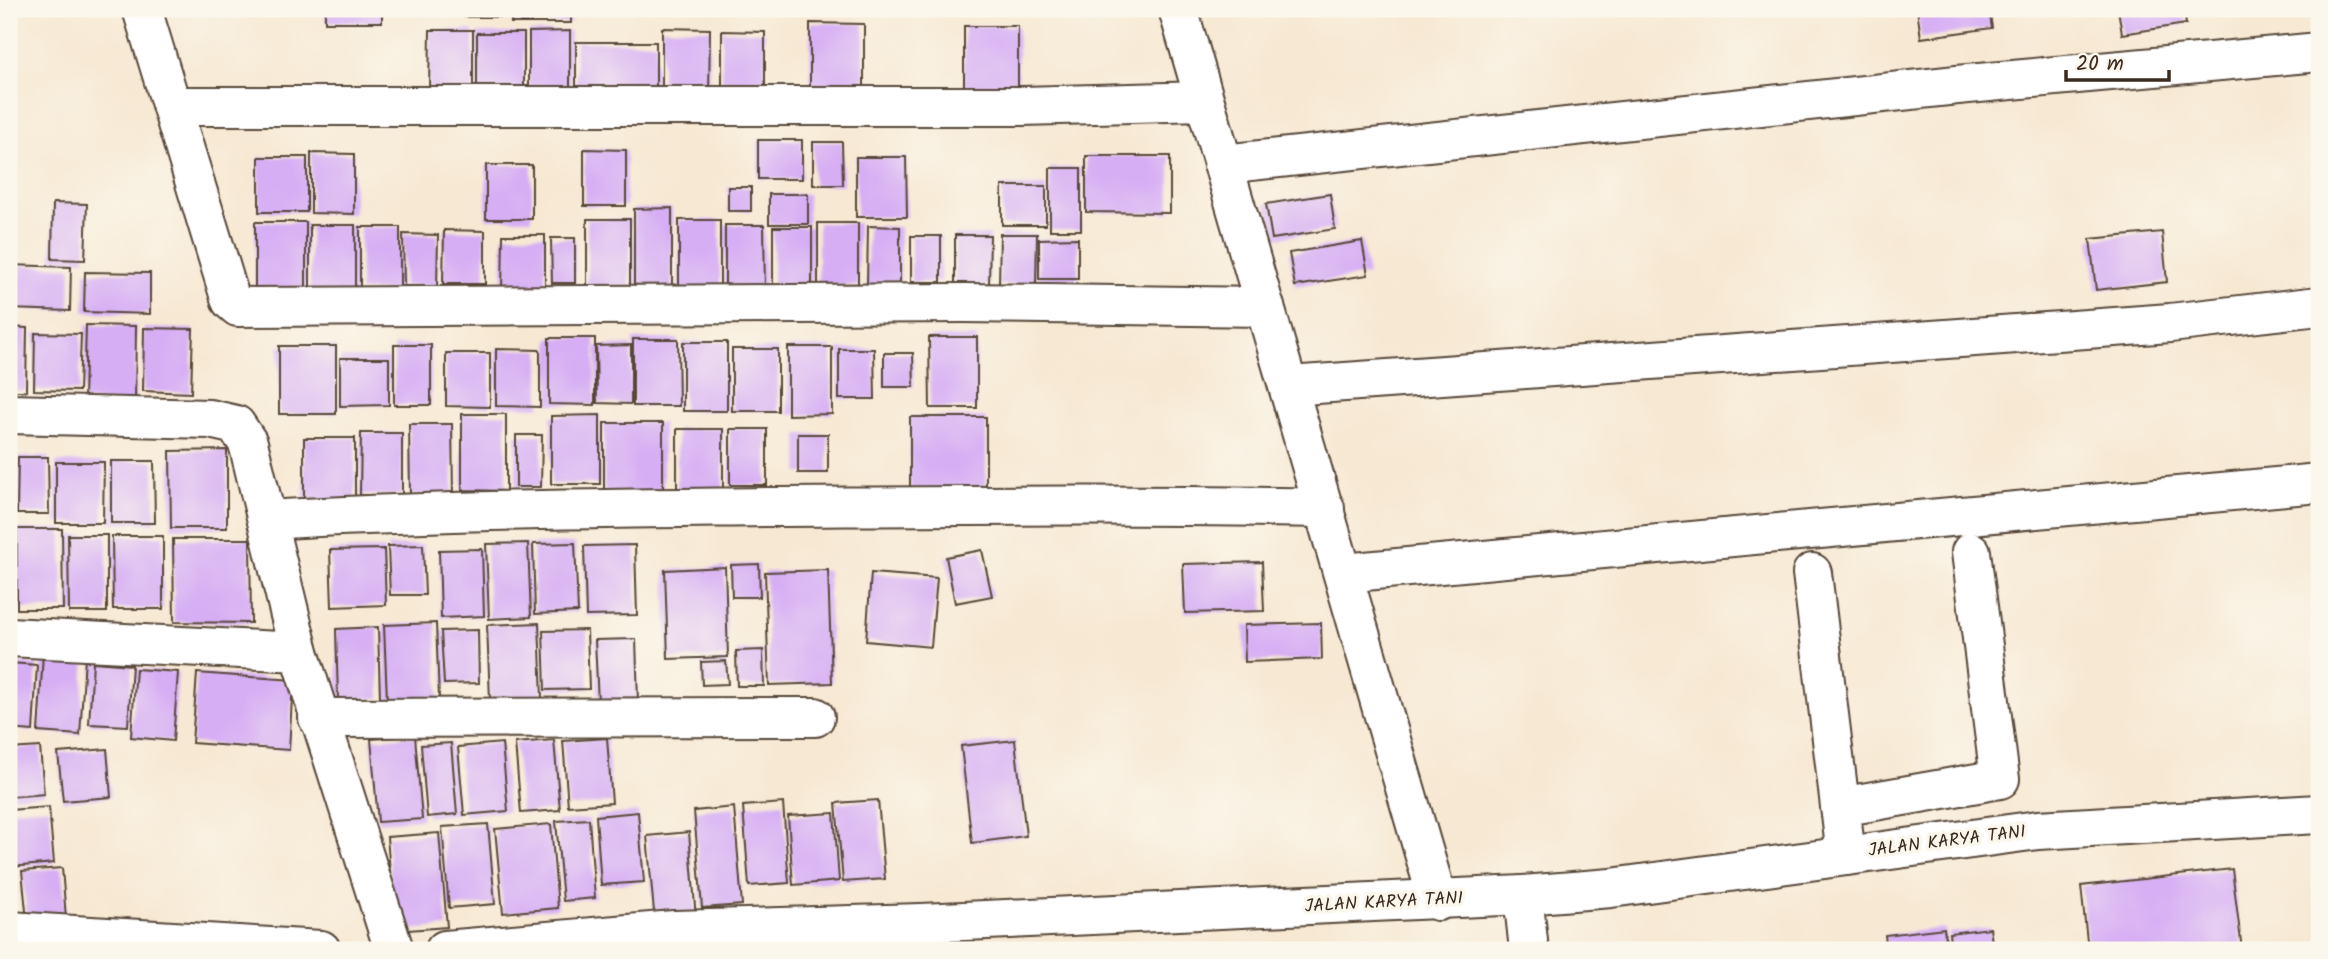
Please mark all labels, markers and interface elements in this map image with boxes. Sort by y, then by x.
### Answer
scale bar [2066,38,2169,82]
text: 20 m [2076,48,2124,81]
street label: JALAN KARYA TANI [1867,818,2027,866]
street label: JALAN KARYA TANI [1304,884,1464,922]

